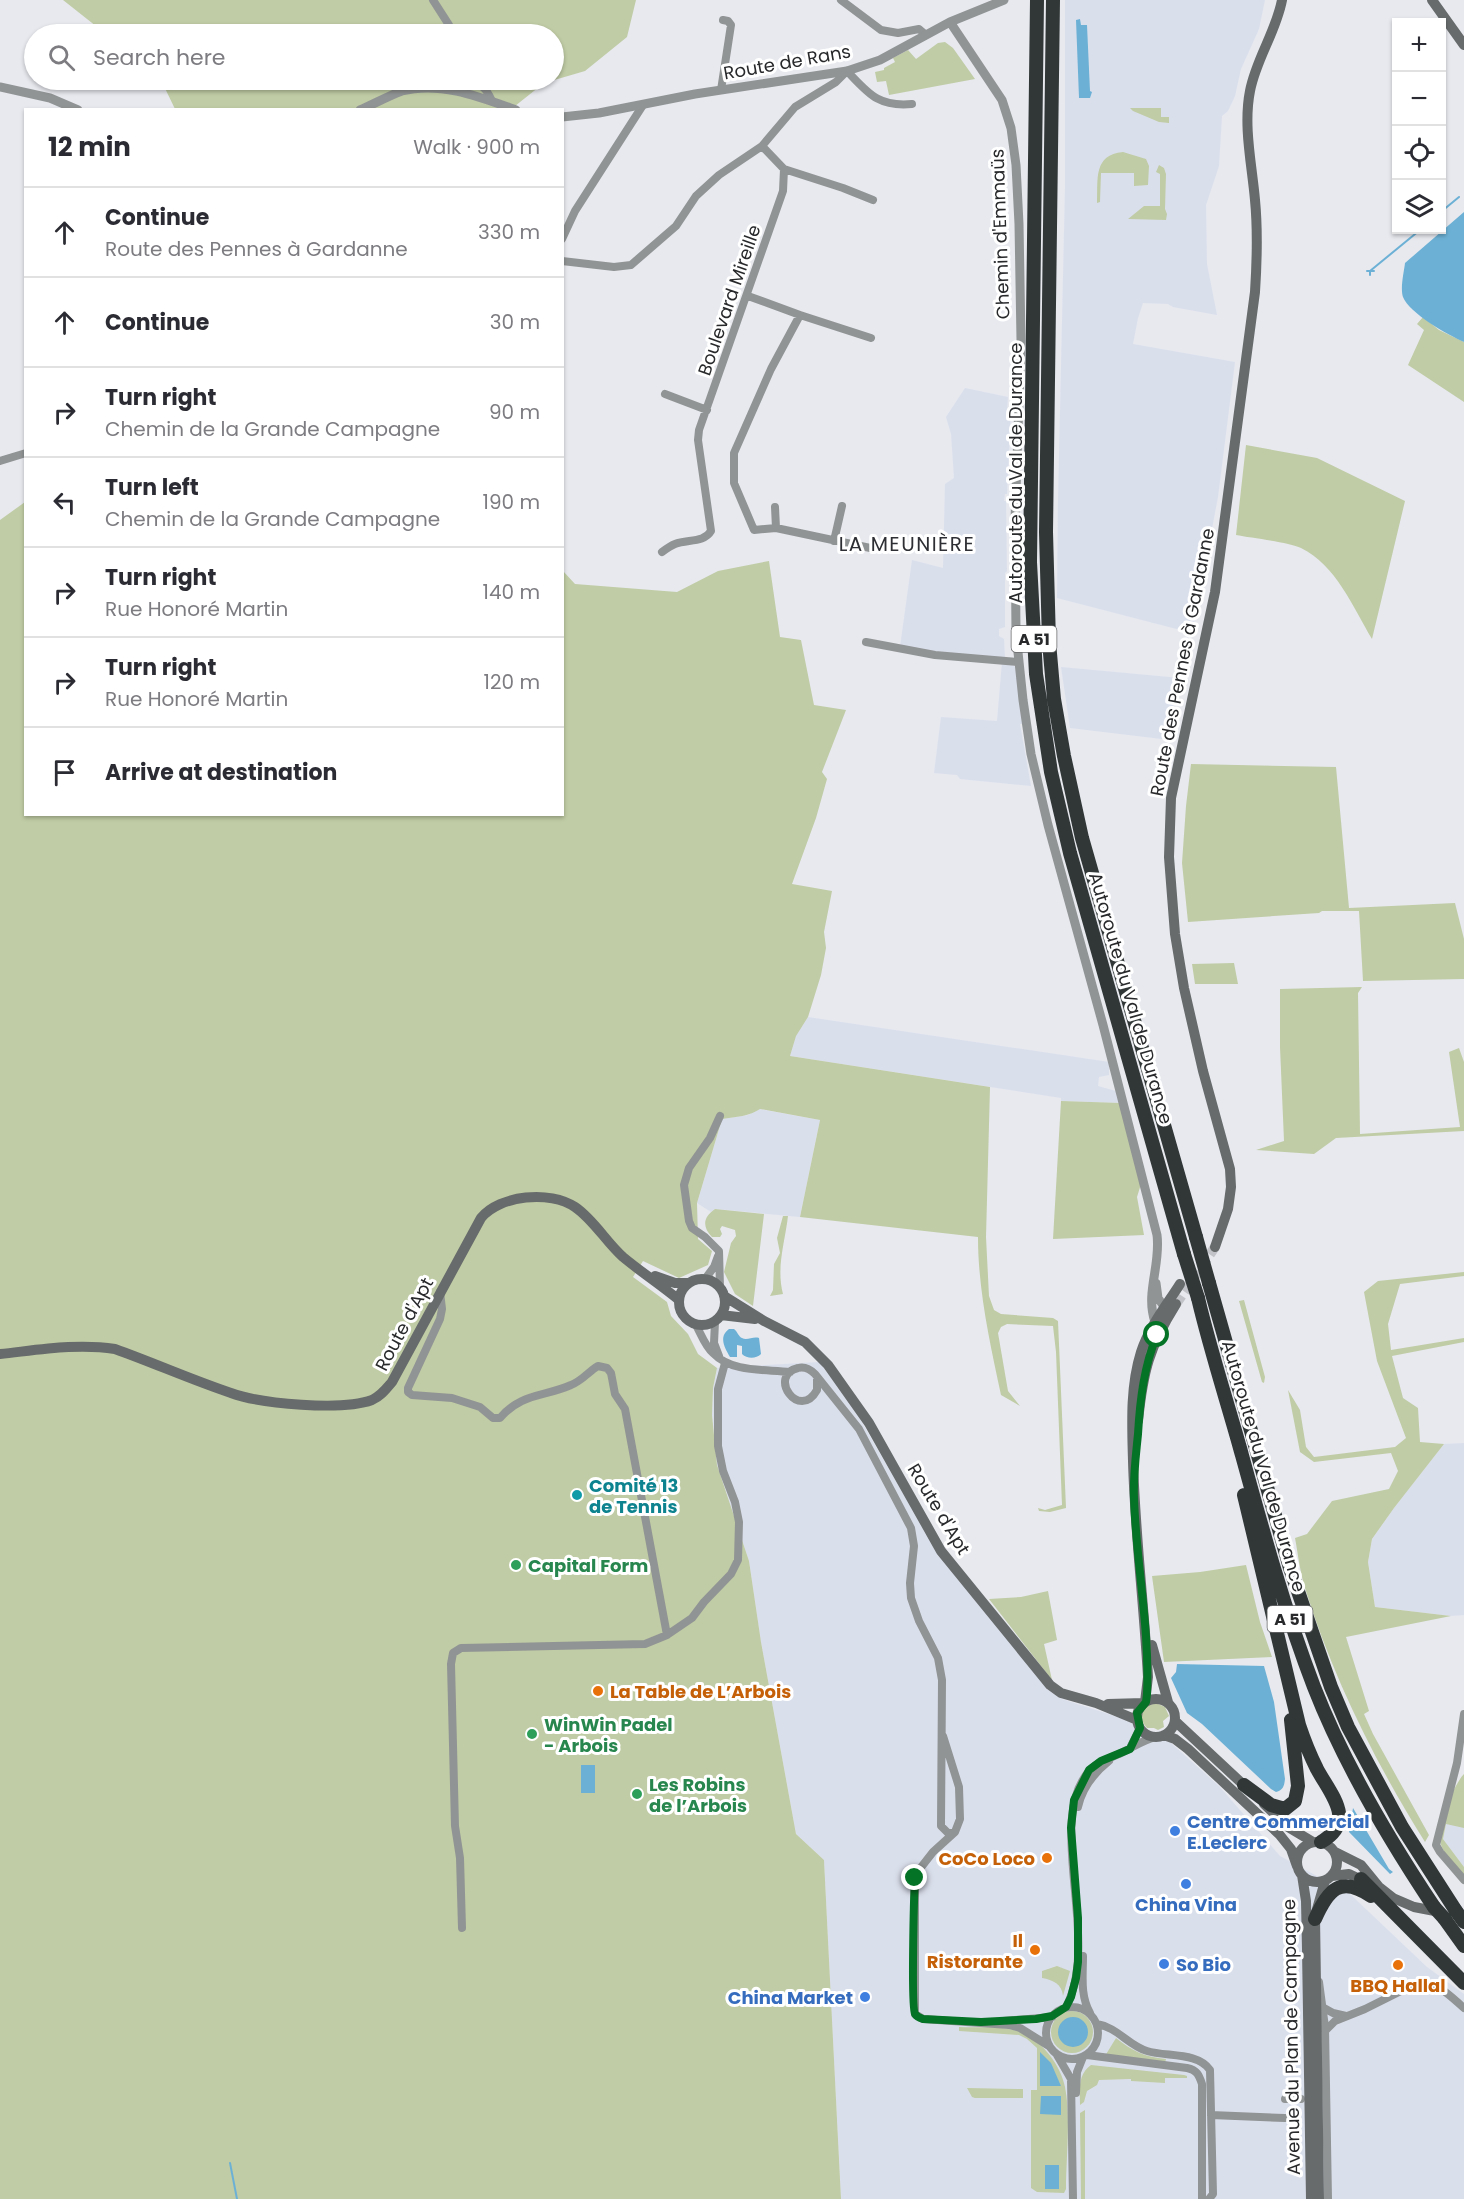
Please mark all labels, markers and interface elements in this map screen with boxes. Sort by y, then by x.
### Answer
map controls [1392,18,1446,234]
button: + [1392,18,1446,72]
search box [24,24,564,90]
street label: Route de Rans [721,39,853,85]
icon: search [45,41,78,74]
text: Search here [93,42,226,73]
button: − [1392,72,1446,126]
button: locate [1392,126,1446,180]
text: 12 min [48,129,131,165]
text: Walk · 900 m [413,133,540,161]
street label: Chemin d'Emmaüs [985,148,1015,320]
button: layers [1392,180,1446,234]
text: Continue [105,202,209,233]
icon: ahead [48,216,81,249]
text: 330 m [478,218,540,246]
street label: Boulevard Mireille [691,221,767,379]
text: Route des Pennes à Gardanne [105,235,408,263]
icon: ahead [48,306,81,339]
text: Continue [105,307,209,338]
text: 30 m [490,308,540,336]
street label: Autoroute du Val de Durance [1003,343,1028,603]
text: Turn right [105,382,216,413]
icon: right [48,396,81,429]
text: 90 m [489,398,540,426]
text: Chemin de la Grande Campagne [105,415,440,443]
text: Turn left [105,472,199,503]
icon: left [48,486,81,519]
text: 190 m [483,488,540,516]
text: Chemin de la Grande Campagne [105,505,440,533]
street label: Route des Pennes à Gardanne [1144,526,1220,798]
district label: LA MEUNIÈRE [839,530,975,558]
text: Turn right [105,562,216,593]
icon: right [48,576,81,609]
text: 140 m [483,578,540,606]
text: Rue Honoré Martin [105,595,288,623]
road number: A 51 [1012,626,1056,652]
text: Turn right [105,652,216,683]
icon: right [48,666,81,699]
text: 120 m [484,668,540,696]
text: Rue Honoré Martin [105,685,288,713]
icon: arrive [48,756,81,789]
text: Arrive at destination [105,757,337,788]
street label: Autoroute du Val de Durance [1083,869,1179,1127]
street label: Route d'Apt [369,1273,439,1375]
route start [1143,1321,1169,1347]
street label: Autoroute du Val de Durance [1216,1337,1312,1595]
street label: Route d'Apt [902,1459,976,1559]
place label: Comité 13 de Tennis [589,1473,678,1519]
marker: Comité 13 de Tennis [570,1488,584,1502]
place label: Capital Form [528,1553,648,1578]
marker: Capital Form [509,1558,523,1572]
road number: A 51 [1268,1606,1312,1632]
place label: La Table de L’Arbois [610,1679,791,1704]
marker: La Table de L’Arbois [591,1684,605,1698]
place label: WinWin Padel - Arbois [544,1712,673,1758]
marker: WinWin Padel - Arbois [525,1727,539,1741]
place label: Les Robins de l’Arbois [649,1772,747,1818]
marker: Les Robins de l’Arbois [630,1787,644,1801]
place label: Centre Commercial E.Leclerc [1187,1809,1370,1855]
marker: Centre Commercial E.Leclerc [1168,1824,1182,1838]
place label: CoCo Loco [938,1846,1035,1871]
marker: CoCo Loco [1040,1851,1054,1865]
route end [901,1864,927,1890]
marker: China Vina [1179,1877,1193,1891]
place label: China Vina [1135,1892,1237,1917]
street label: Avenue du Plan de Campagne [1276,1899,1306,2175]
place label: Il Ristorante [927,1928,1023,1974]
marker: Il Ristorante [1028,1943,1042,1957]
place label: So Bio [1176,1952,1231,1977]
marker: So Bio [1157,1957,1171,1971]
marker: BBQ Hallal [1391,1958,1405,1972]
place label: BBQ Hallal [1350,1973,1446,1998]
place label: China Market [728,1985,853,2010]
marker: China Market [858,1990,872,2004]

